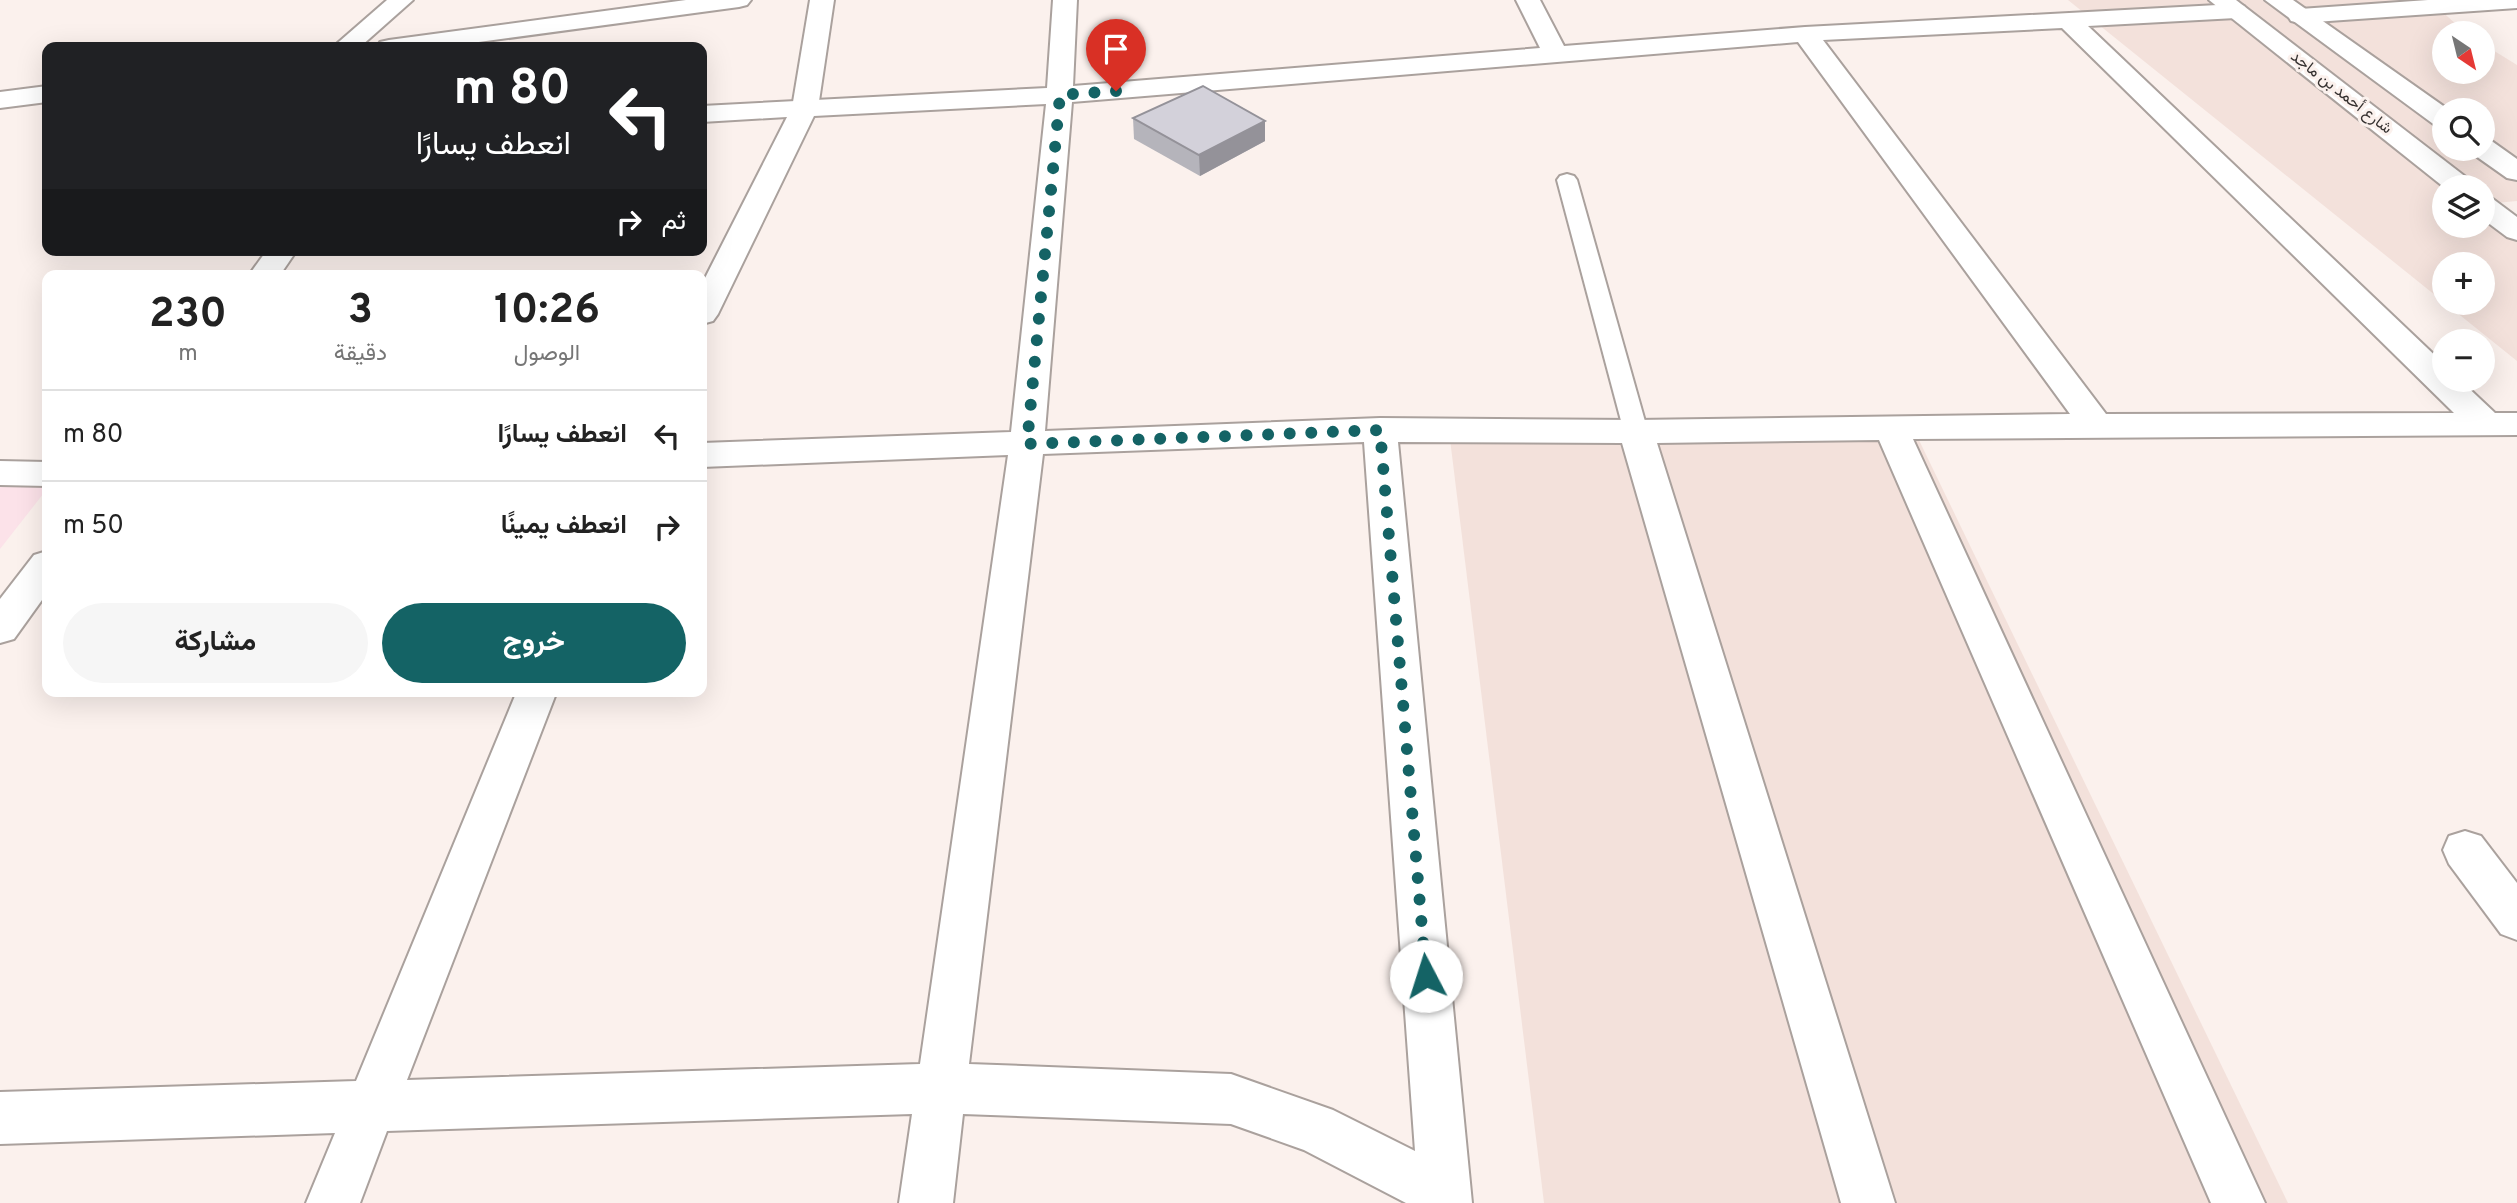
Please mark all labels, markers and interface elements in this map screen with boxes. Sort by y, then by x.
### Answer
pin [1086,19,1146,91]
north arrow [2432,21,2496,84]
map controls [2432,21,2495,392]
icon: arrive [1097,30,1135,68]
street label: شارع أحمد بن ماجد [2286,47,2396,139]
text: 80 m [454,60,571,122]
icon: left [595,70,686,161]
button: search [2432,98,2495,161]
text: انعطف يسارًا [416,126,571,166]
button: layers [2432,175,2495,238]
icon: right [610,203,648,241]
text: ثم [662,206,686,239]
button: + [2432,252,2495,315]
text: 3 [348,285,373,338]
text: 10:26 [494,285,600,338]
text: 230 [149,289,227,342]
button: − [2432,329,2495,392]
text: m [178,340,198,369]
text: دقيقة [334,340,387,369]
text: الوصول [514,340,580,369]
icon: left [648,417,686,455]
text: 80 m [63,419,123,452]
text: انعطف يسارًا [497,419,627,452]
icon: right [648,508,686,546]
text: 50 m [63,510,124,543]
text: انعطف يمينًا [501,510,627,543]
button: مشاركة [63,603,368,683]
button: خروج [382,603,686,683]
position arrow [1389,939,1463,1013]

